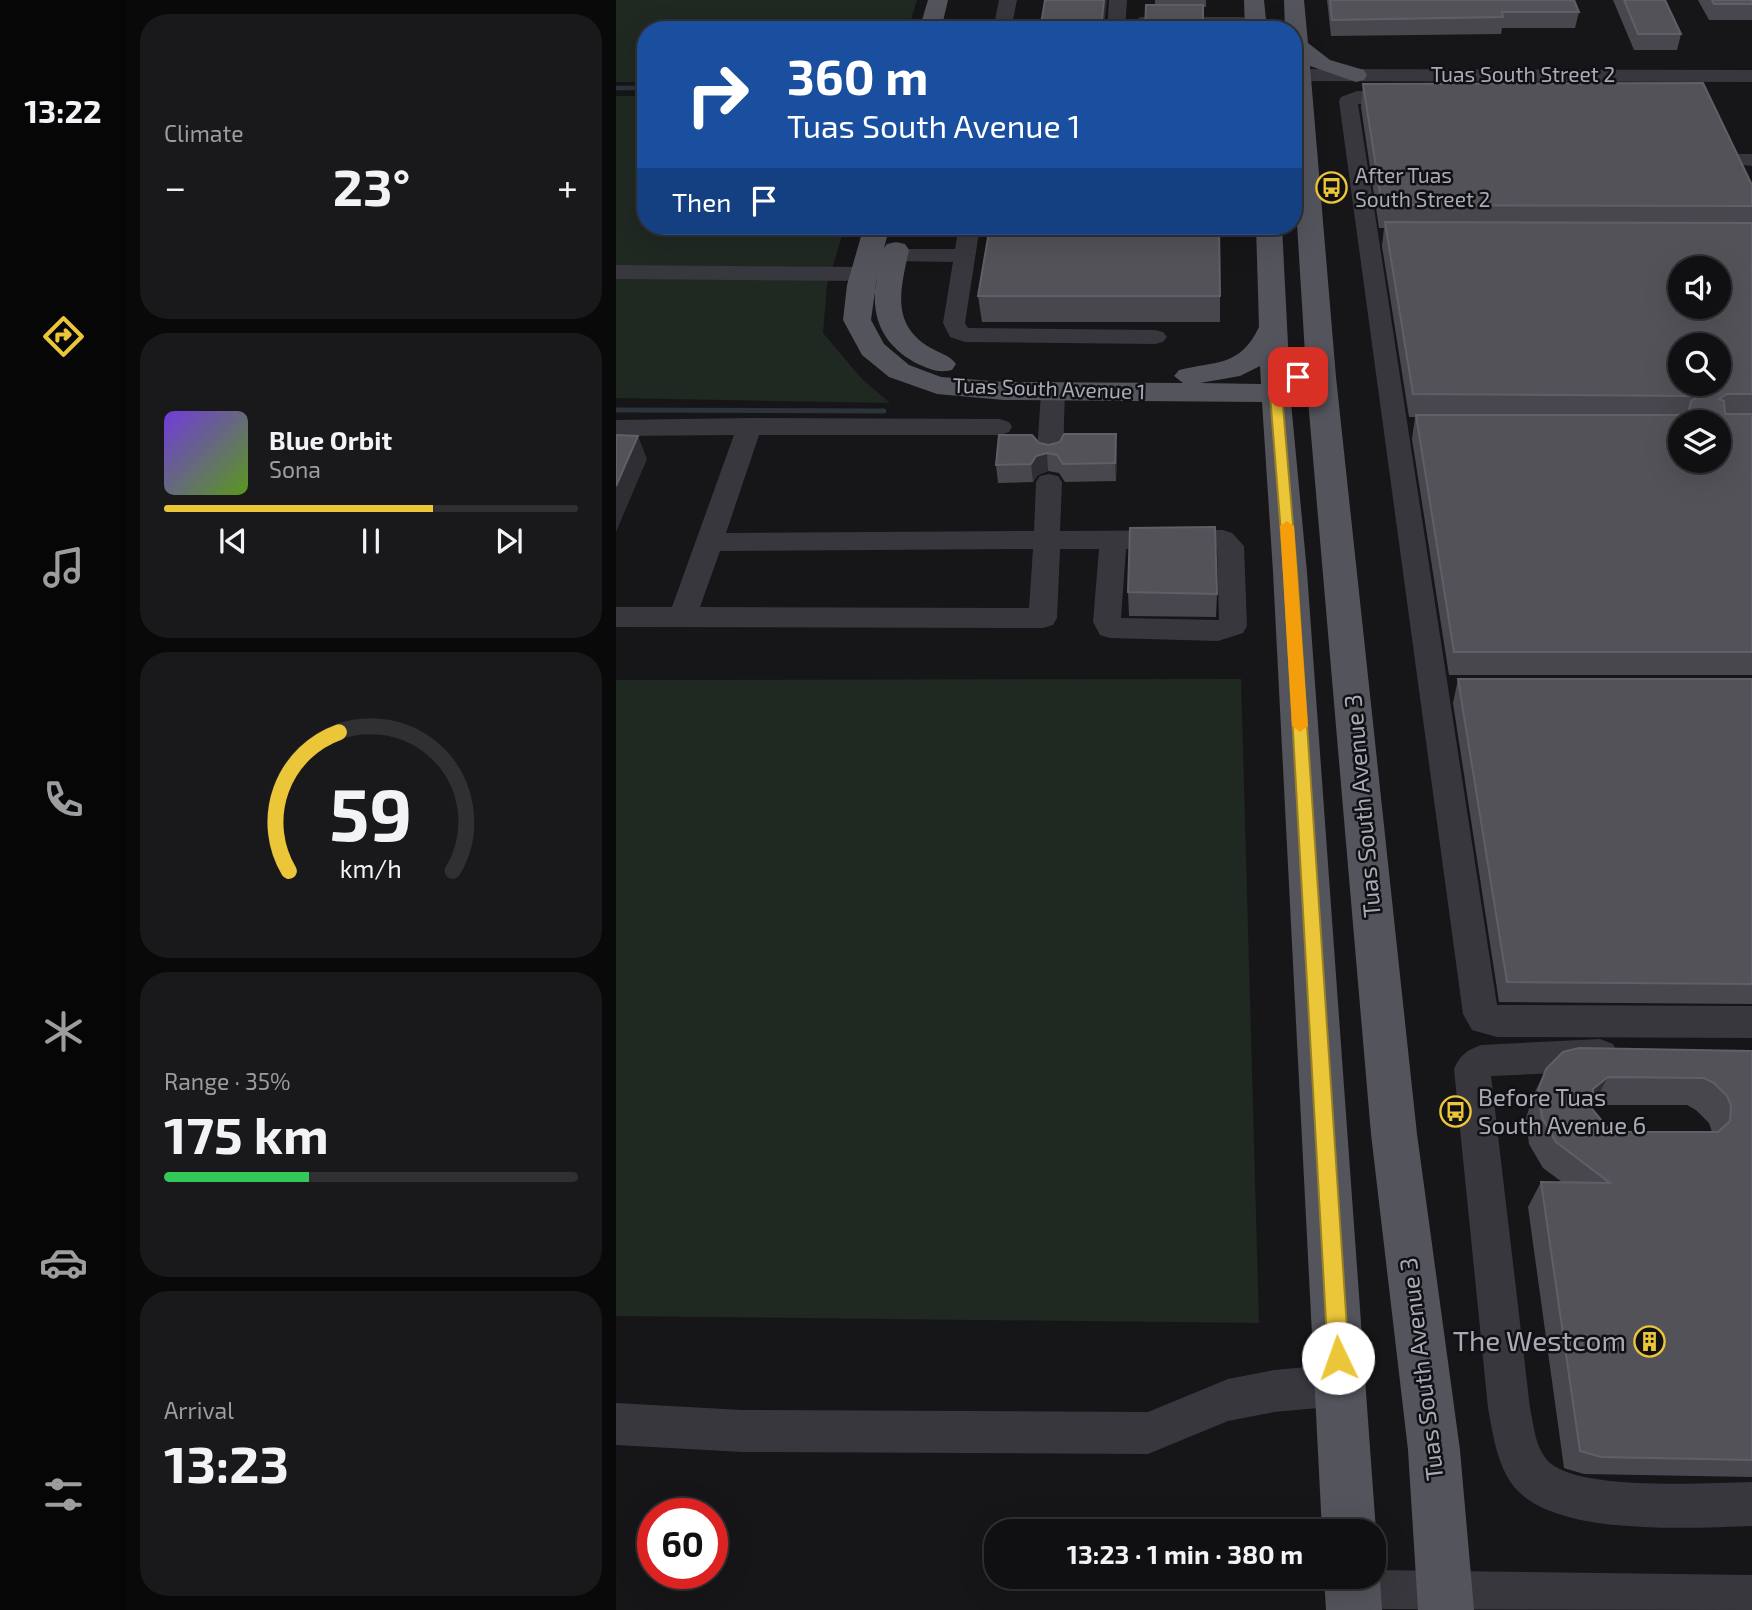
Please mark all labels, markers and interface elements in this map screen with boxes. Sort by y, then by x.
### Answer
text: 360 m [787,46,928,105]
icon: right [672,49,763,140]
street label: Tuas South Street 2 [1431,61,1615,86]
text: 13:22 [24,91,102,129]
text: Tuas South Avenue 1 [787,106,1081,144]
text: Climate [164,119,244,147]
text: 23° [333,154,410,216]
place label: After Tuas South Street 2 [1355,162,1490,211]
text: − [164,163,186,209]
text: + [557,163,578,209]
bus stop icon: After Tuas South Street 2 [1315,171,1349,205]
icon: arrive [745,182,783,220]
text: Then [672,186,731,217]
map controls [1668,256,1731,473]
button: sound [1668,256,1731,319]
icon: directions [39,312,88,361]
button: search [1668,333,1731,396]
pin [1268,347,1328,407]
icon: arrive [1279,358,1317,396]
street label: Tuas South Avenue 1 [952,372,1146,403]
button: layers [1668,410,1731,473]
text: Blue Orbit [269,424,392,455]
text: Sona [269,455,321,483]
icon: previous [214,522,252,560]
icon: pause [352,522,390,560]
icon: next [490,522,528,560]
icon: music [39,543,88,592]
street label: Tuas South Avenue 3 [1337,693,1386,919]
text: 59 [329,768,413,856]
icon: phone [39,775,88,824]
text: km/h [340,853,402,883]
icon: climate [39,1007,88,1056]
text: Range · 35% [164,1067,291,1095]
place label: Before Tuas South Avenue 6 [1478,1082,1646,1139]
bus stop icon: Before Tuas South Avenue 6 [1438,1095,1472,1129]
text: 175 km [164,1102,329,1164]
icon: car [39,1238,88,1287]
street label: Tuas South Avenue 3 [1392,1256,1449,1482]
position arrow [1301,1321,1375,1395]
place label: The Westcom [1453,1323,1626,1357]
building icon: The Westcom [1632,1324,1666,1358]
text: Arrival [164,1396,234,1424]
text: 13:23 [164,1431,289,1493]
icon: filters [39,1470,88,1519]
speed limit sign: 60 [637,1498,728,1589]
text: 13:23 · 1 min · 380 m [1067,1538,1303,1569]

